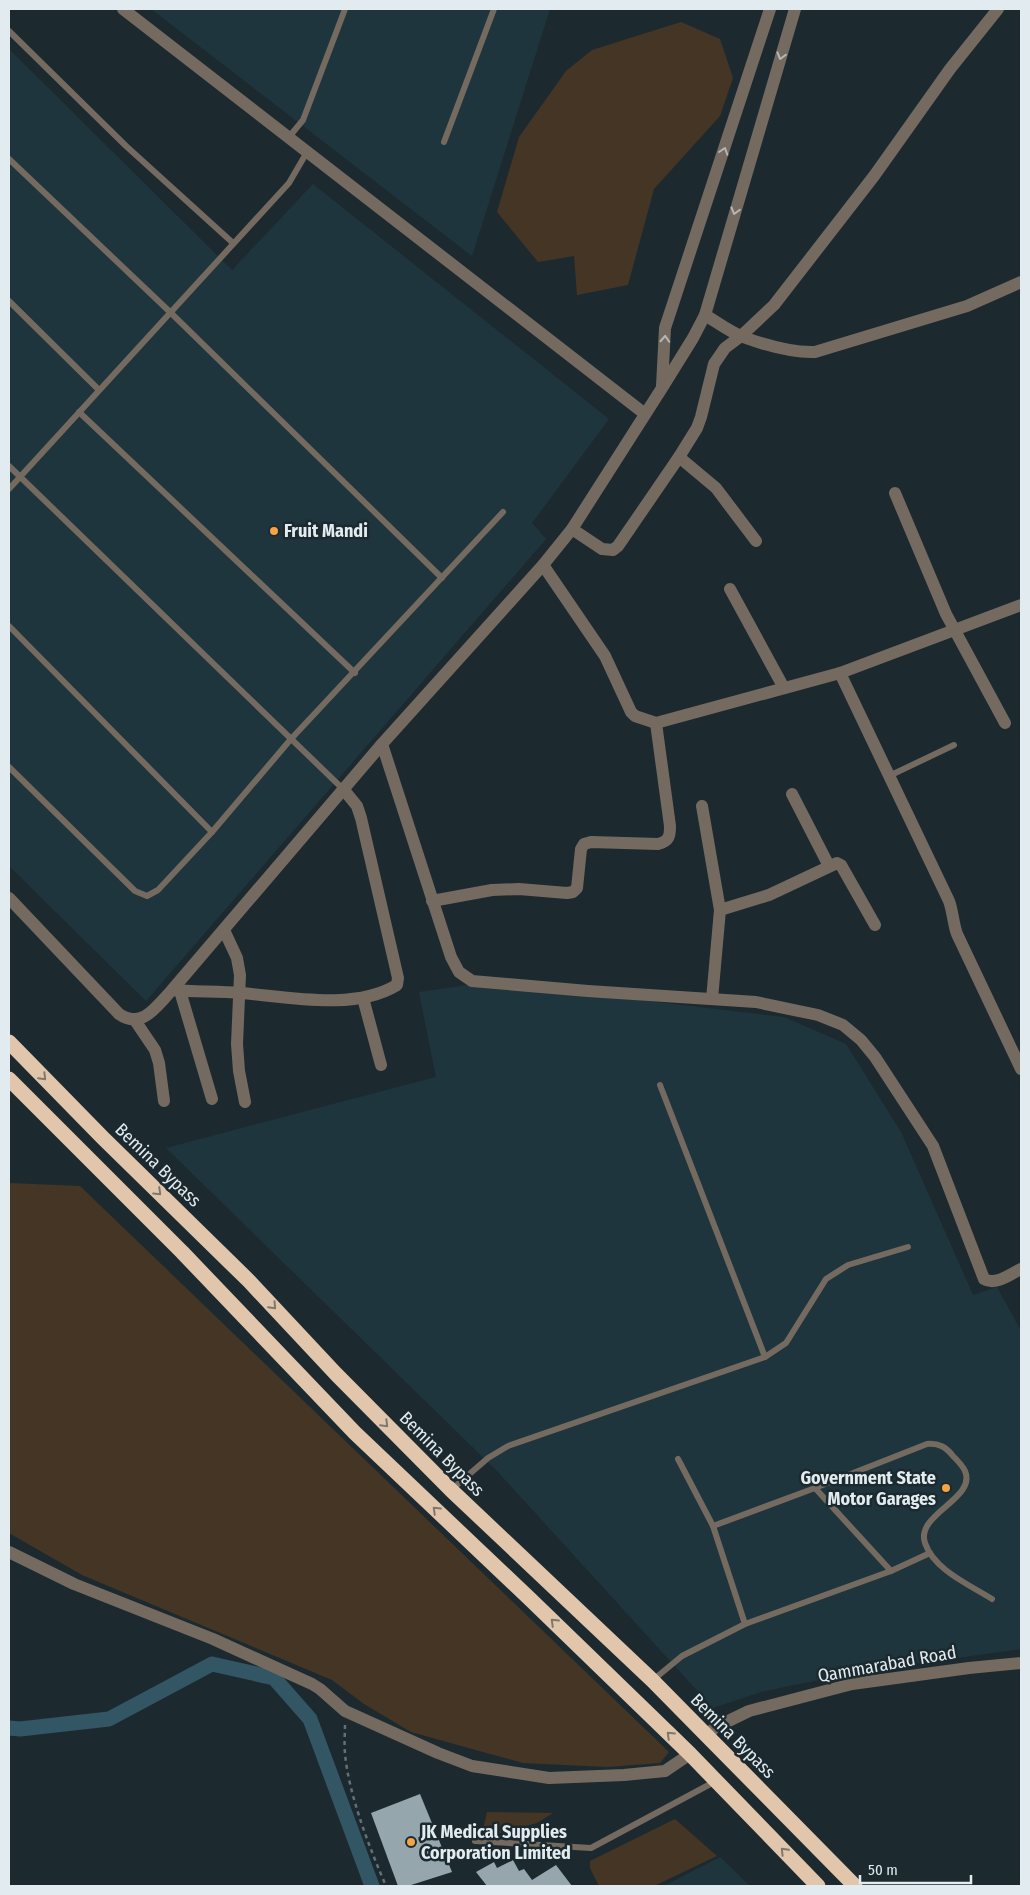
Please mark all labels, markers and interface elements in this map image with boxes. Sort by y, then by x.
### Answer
one-way arrow [777,51,787,59]
one-way arrow [718,148,728,156]
one-way arrow [731,207,741,215]
one-way arrow [659,335,670,343]
place label: Fruit Mandi [284,520,368,542]
marker: Fruit Mandi [268,525,280,537]
one-way arrow [37,1071,46,1080]
street label: Bemina Bypass [110,1119,206,1212]
one-way arrow [152,1186,161,1195]
one-way arrow [267,1301,276,1310]
street label: Bemina Bypass [395,1407,489,1501]
one-way arrow [380,1418,389,1427]
place label: Government State Motor Garages [800,1467,936,1510]
marker: Government State Motor Garages [940,1482,952,1494]
one-way arrow [433,1506,442,1515]
one-way arrow [550,1619,559,1628]
street label: Qammarabad Road [816,1641,958,1687]
street label: Bemina Bypass [686,1689,780,1783]
one-way arrow [667,1732,676,1741]
place label: JK Medical Supplies Corporation Limited [420,1821,571,1864]
marker: JK Medical Supplies Corporation Limited [405,1836,417,1848]
one-way arrow [781,1848,790,1857]
scale bar [860,1852,971,1884]
text: 50 m [868,1861,898,1879]

